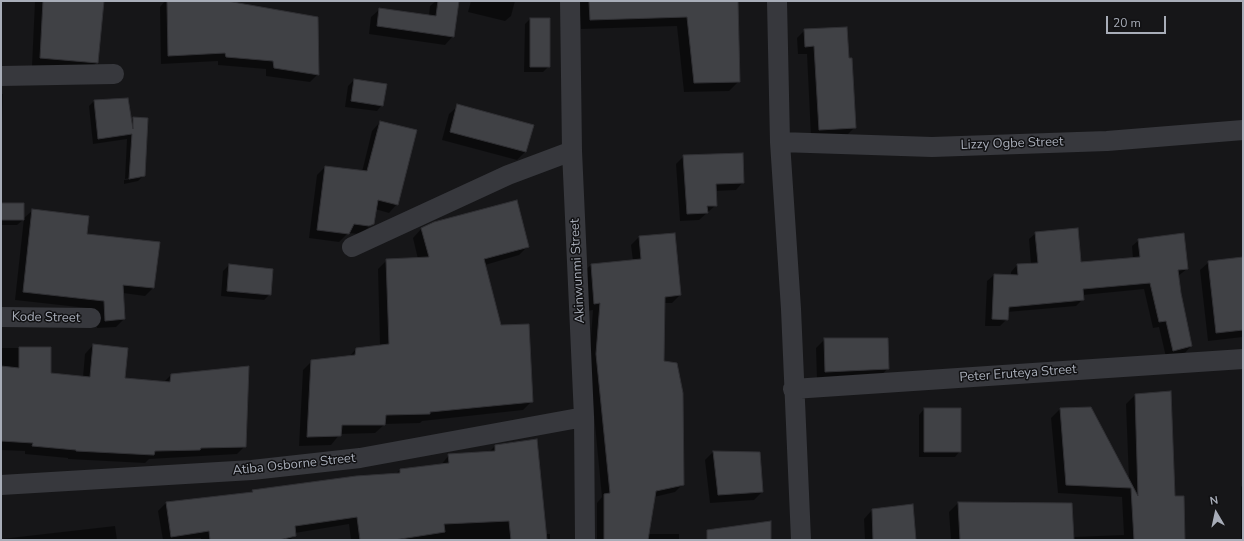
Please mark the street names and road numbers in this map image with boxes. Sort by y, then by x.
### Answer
street label: Lizzy Ogbe Street [960,134,1064,154]
street label: Akinwunmi Street [567,218,589,324]
street label: Kode Street [12,310,80,326]
street label: Peter Eruteya Street [959,362,1077,386]
street label: Atiba Osborne Street [232,451,356,479]

